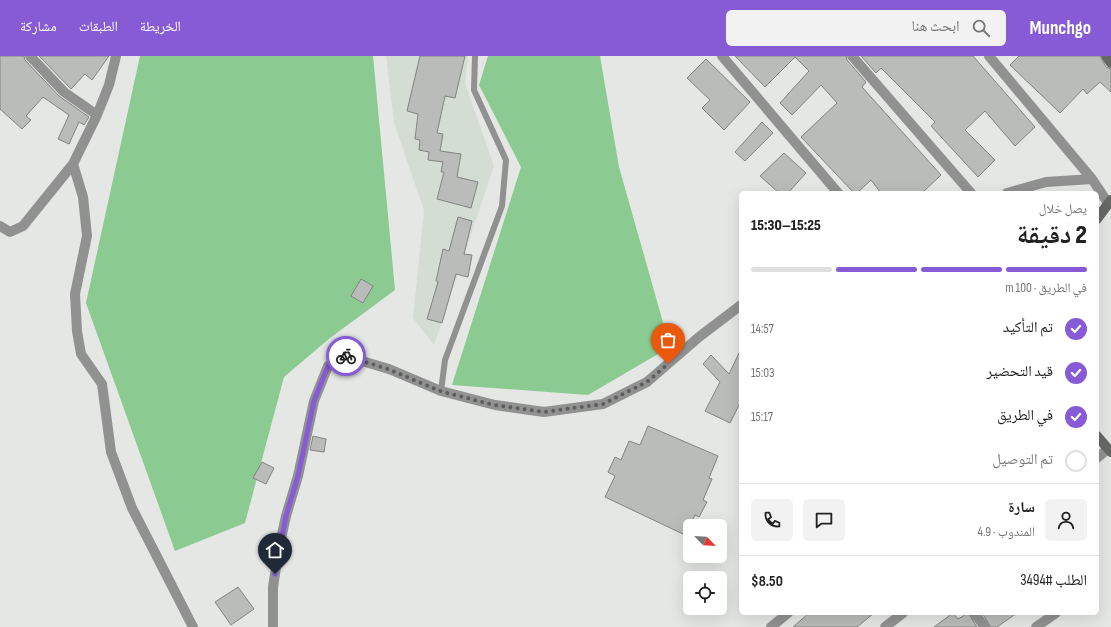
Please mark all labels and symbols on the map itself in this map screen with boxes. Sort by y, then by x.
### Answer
pin [651,323,685,364]
courier [326,336,366,376]
north arrow [683,519,727,563]
pin [258,533,292,574]

